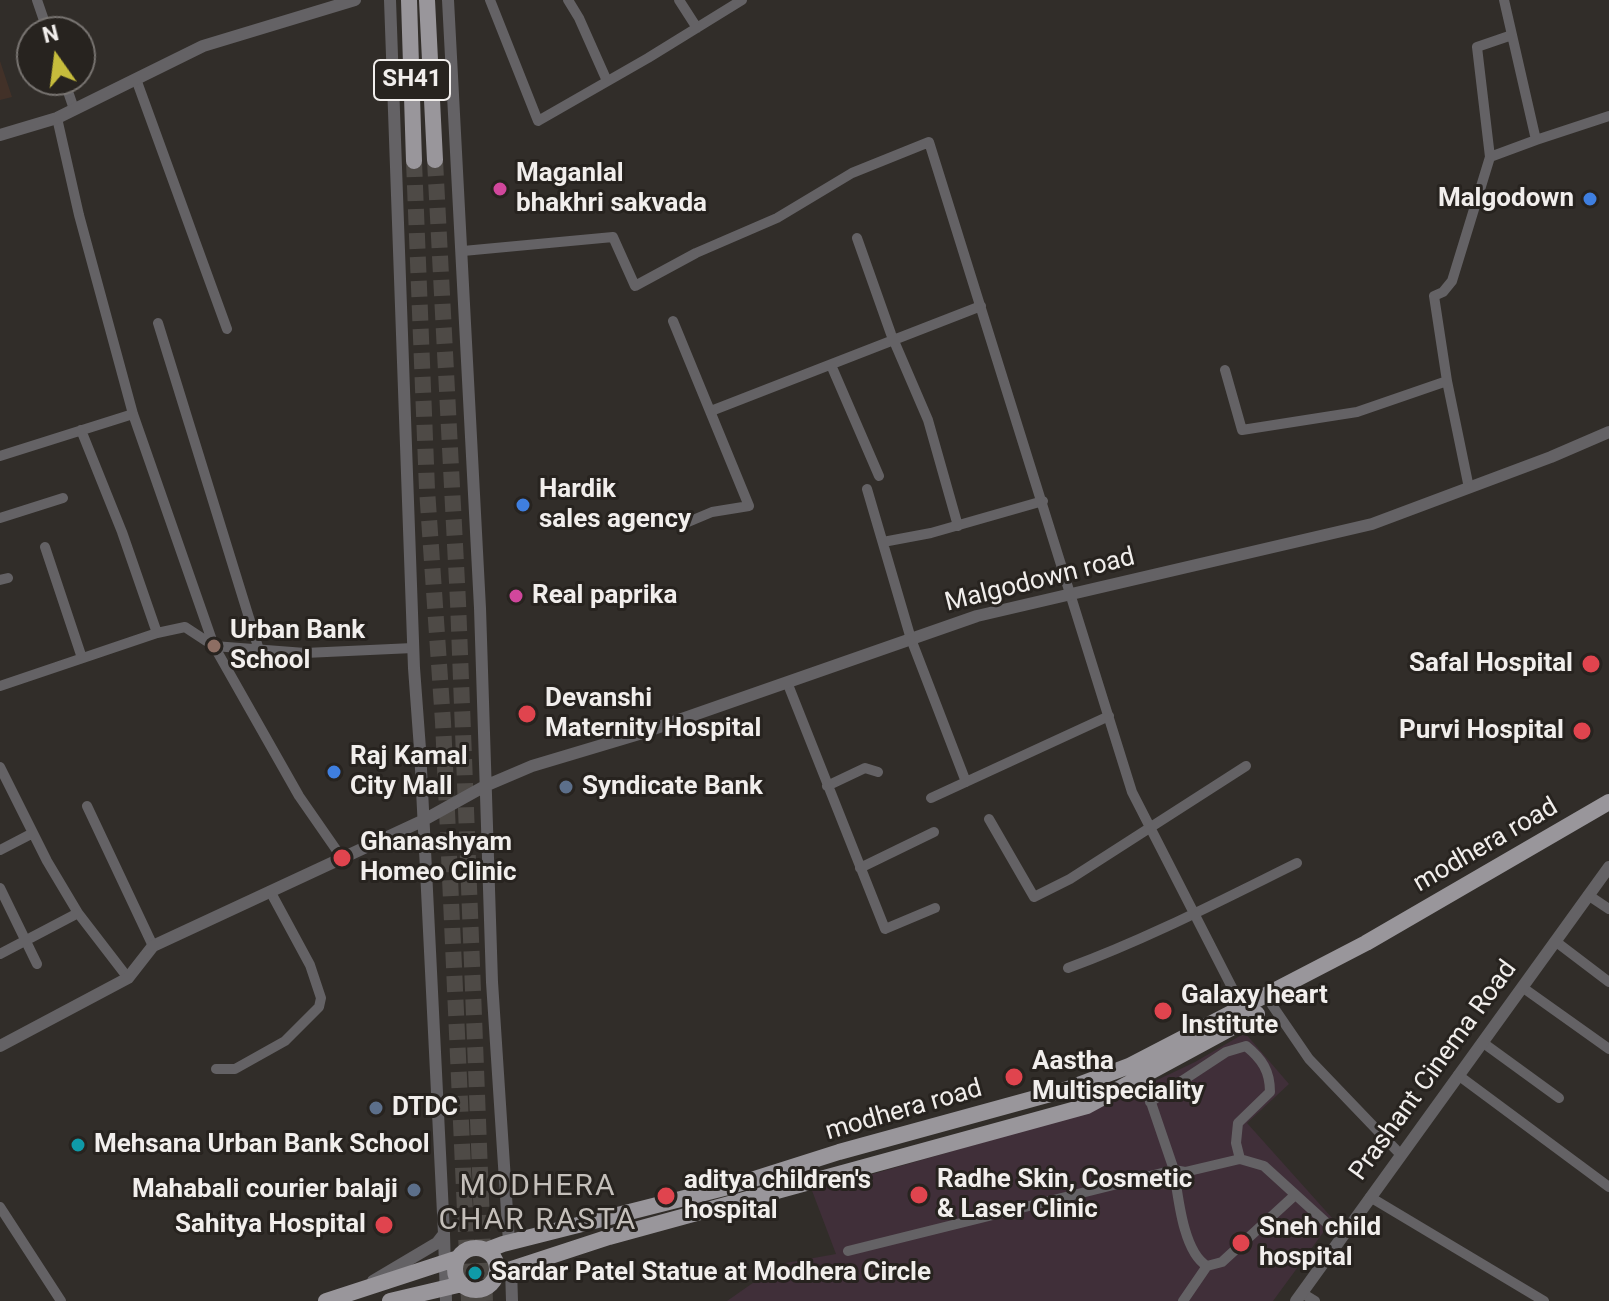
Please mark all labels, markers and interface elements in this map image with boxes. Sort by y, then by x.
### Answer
north arrow [16,16,96,96]
text: N [40,20,61,48]
road number: SH41 [374,60,450,100]
place label: Maganlal bhakhri sakvada [516,158,707,220]
marker: Maganlal bhakhri sakvada [491,180,509,198]
place label: Malgodown [1438,183,1574,215]
marker: Malgodown [1581,190,1599,208]
place label: Hardik sales agency [539,474,691,536]
marker: Hardik sales agency [514,496,532,514]
street label: Malgodown road [942,542,1138,620]
place label: Real paprika [532,580,677,612]
marker: Real paprika [507,587,525,605]
place label: Urban Bank School [230,615,365,676]
marker: Urban Bank School [205,637,223,655]
place label: Safal Hospital [1409,648,1573,680]
marker: Safal Hospital [1580,653,1602,675]
place label: Devanshi Maternity Hospital [545,683,761,744]
marker: Devanshi Maternity Hospital [516,703,538,725]
place label: Purvi Hospital [1399,715,1564,747]
marker: Purvi Hospital [1571,720,1593,742]
place label: Raj Kamal City Mall [350,741,468,802]
marker: Raj Kamal City Mall [325,763,343,781]
place label: Syndicate Bank [582,771,763,803]
marker: Syndicate Bank [557,778,575,796]
street label: modhera road [1408,792,1564,900]
place label: Ghanashyam Homeo Clinic [360,827,517,888]
marker: Ghanashyam Homeo Clinic [331,847,353,869]
street label: Prashant Cinema Road [1344,955,1524,1187]
place label: Galaxy heart Institute [1181,980,1328,1042]
marker: Galaxy heart Institute [1152,1000,1174,1022]
place label: Aastha Multispeciality [1032,1046,1204,1108]
marker: Aastha Multispeciality [1003,1066,1025,1088]
street label: modhera road [822,1074,986,1148]
place label: DTDC [392,1092,458,1124]
marker: DTDC [367,1099,385,1117]
place label: Mehsana Urban Bank School [94,1129,430,1161]
marker: Mehsana Urban Bank School [69,1136,87,1154]
place label: Radhe Skin, Cosmetic & Laser Clinic [937,1164,1192,1226]
place label: aditya children's hospital [684,1165,871,1226]
district label: MODHERA CHAR RASTA [439,1169,637,1240]
place label: Mahabali courier balaji [132,1174,398,1206]
marker: Mahabali courier balaji [405,1181,423,1199]
marker: Radhe Skin, Cosmetic & Laser Clinic [908,1184,930,1206]
marker: aditya children's hospital [655,1185,677,1207]
place label: Sahitya Hospital [175,1209,366,1241]
place label: Sneh child hospital [1259,1212,1381,1274]
marker: Sahitya Hospital [373,1214,395,1236]
marker: Sneh child hospital [1230,1232,1252,1254]
place label: Sardar Patel Statue at Modhera Circle [491,1257,931,1289]
marker: Sardar Patel Statue at Modhera Circle [466,1264,484,1282]

